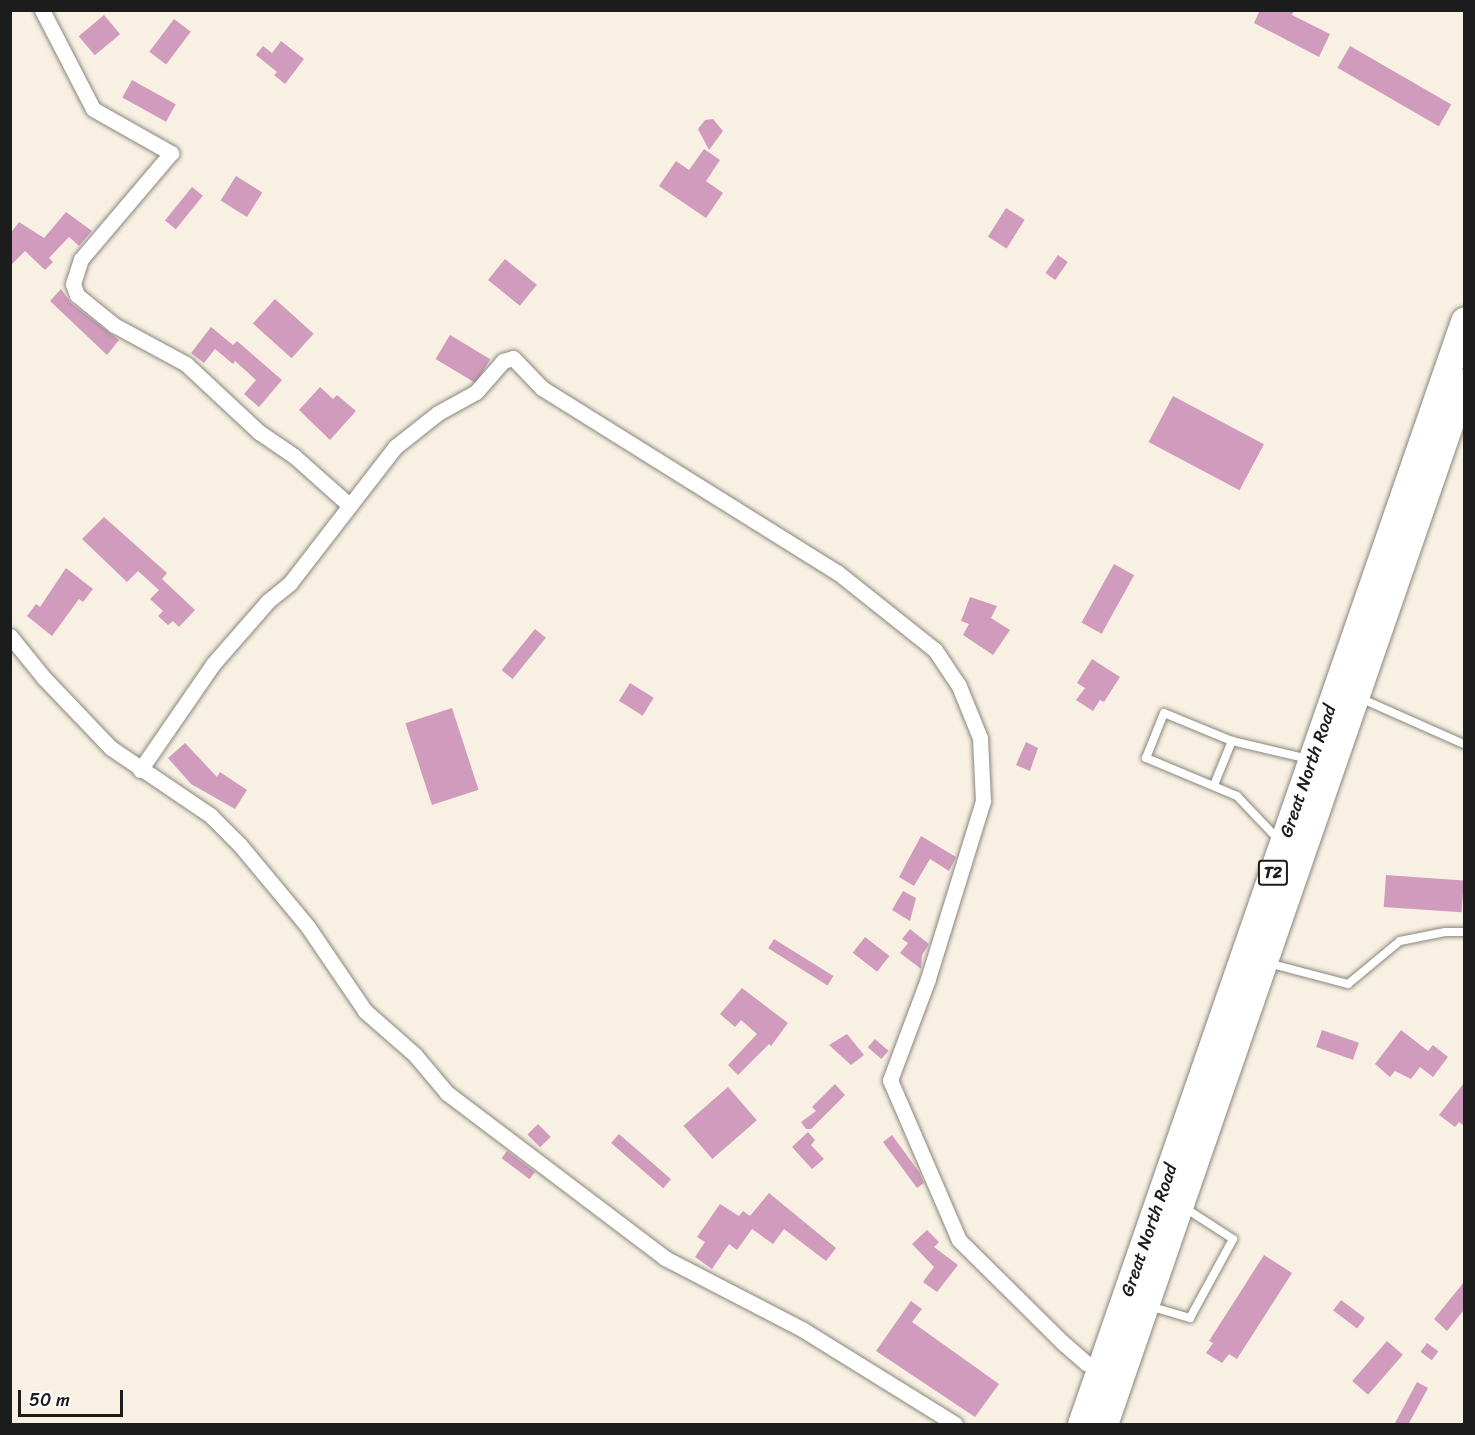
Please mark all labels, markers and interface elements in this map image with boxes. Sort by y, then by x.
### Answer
street label: Great North Road [1275,702,1341,840]
road number: T2 [1256,860,1290,886]
street label: Great North Road [1116,1161,1182,1299]
scale bar [21,1378,126,1416]
text: 50 m [29,1384,70,1416]

